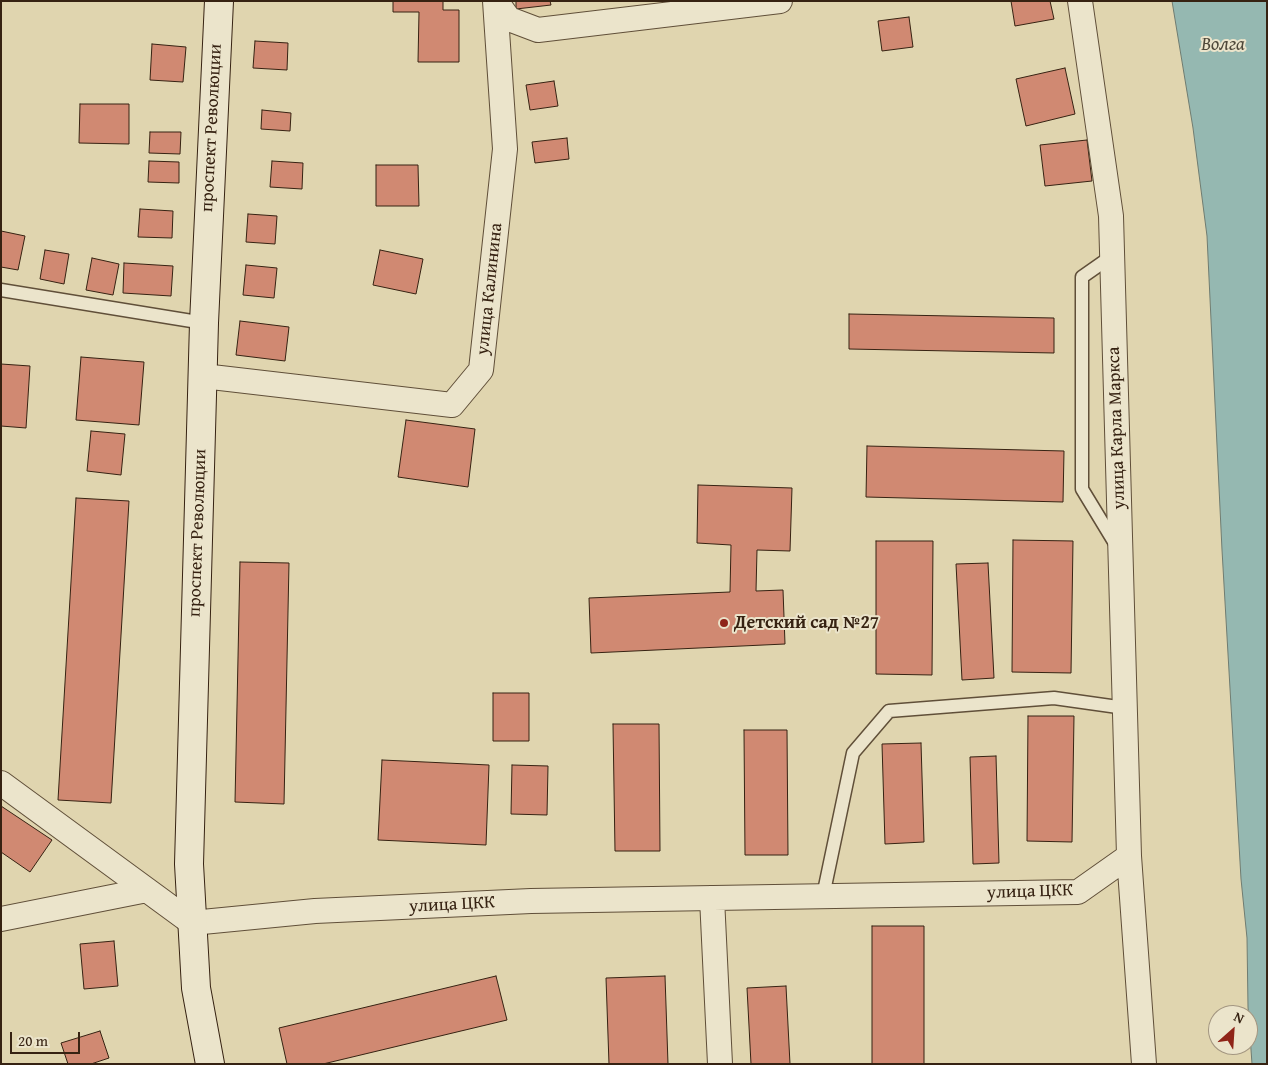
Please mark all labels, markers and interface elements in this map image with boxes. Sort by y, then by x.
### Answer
water label: Волга [1201,34,1245,56]
street label: проспект Революции [197,43,227,213]
street label: улица Калинина [472,222,508,356]
street label: улица Карла Маркса [1103,346,1131,510]
street label: проспект Революции [184,448,212,618]
place label: Детский сад №27 [734,612,879,634]
marker: Детский сад №27 [718,617,730,629]
street label: улица ЦКК [987,880,1073,904]
street label: улица ЦКК [408,892,496,918]
north arrow [1208,1005,1258,1055]
text: N [1231,1006,1248,1028]
scale bar [12,1022,82,1054]
text: 20 m [18,1030,48,1051]

